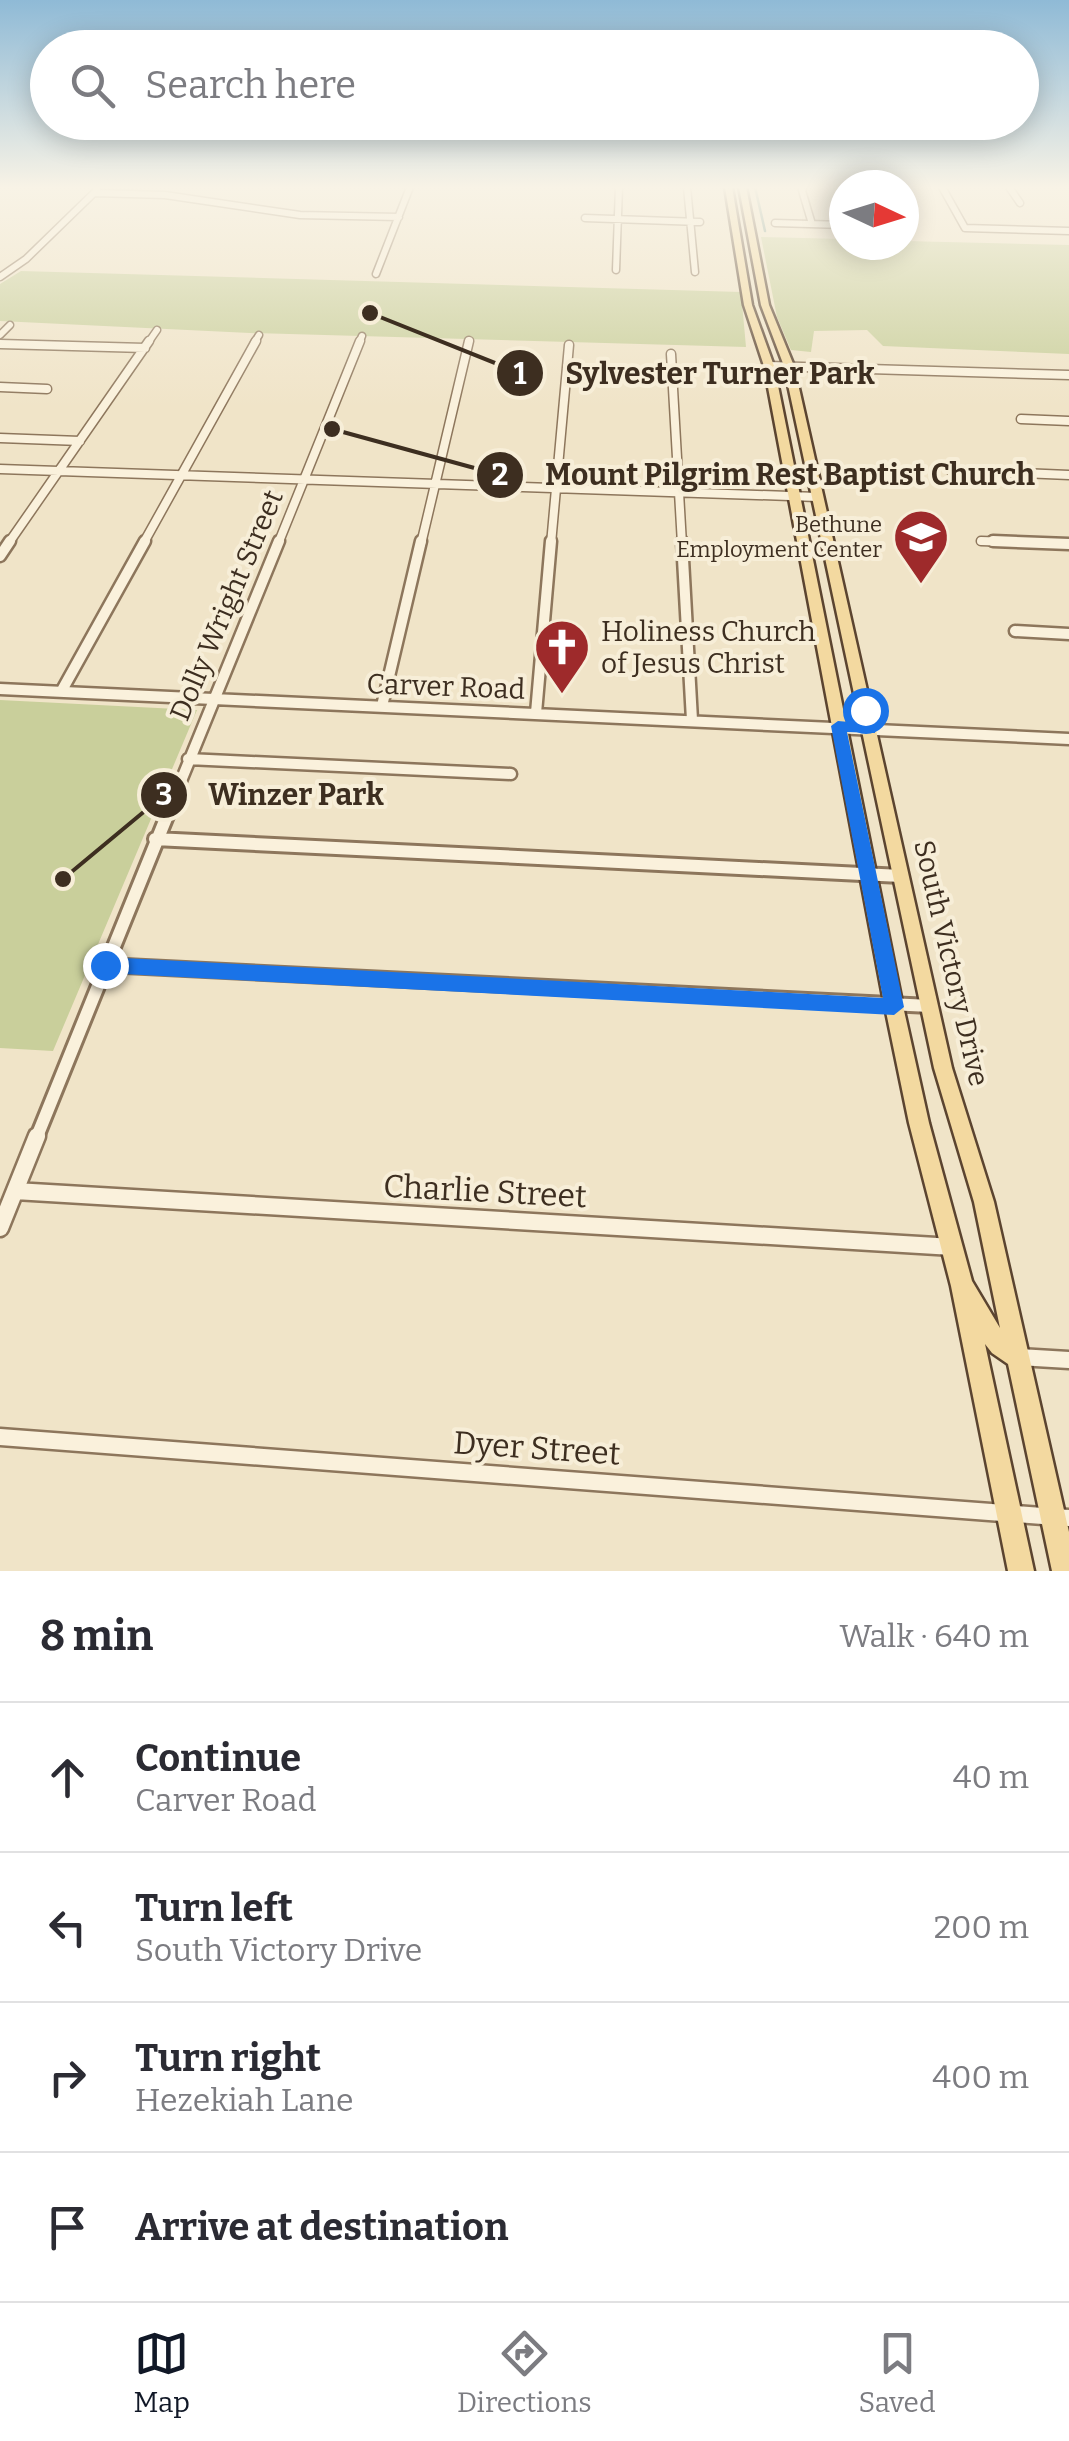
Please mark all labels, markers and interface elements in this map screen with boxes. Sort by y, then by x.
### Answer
search box [30,30,1039,140]
icon: search [65,58,120,113]
text: Search here [145,62,356,108]
north arrow [829,170,919,260]
callout: Sylvester Turner Park [495,343,895,403]
text: 1 [514,356,527,392]
text: Sylvester Turner Park [565,356,875,392]
callout: Mount Pilgrim Rest Baptist Church [475,445,1055,505]
text: 2 [492,457,508,493]
text: Mount Pilgrim Rest Baptist Church [545,457,1035,493]
street label: Dolly Wright Street [163,485,290,726]
school or university icon: Bethune Employment Center [891,507,951,586]
place label: Bethune Employment Center [676,511,882,563]
place label: Holiness Church of Jesus Christ [601,615,816,680]
church icon: Holiness Church of Jesus Christ [532,617,592,696]
street label: Carver Road [366,667,526,706]
route start [843,688,889,734]
callout: Winzer Park [139,765,404,825]
text: 3 [155,777,173,813]
text: Winzer Park [208,777,384,813]
street label: South Victory Drive [907,837,996,1089]
route end [83,943,129,989]
street label: Charlie Street [382,1167,588,1215]
street label: Dyer Street [452,1423,622,1473]
text: 8 min [40,1611,153,1661]
text: Walk · 640 m [839,1617,1029,1655]
text: Continue [135,1735,301,1781]
icon: ahead [40,1750,95,1805]
text: 40 m [953,1758,1029,1796]
text: Carver Road [135,1781,316,1819]
text: Turn left [135,1885,293,1931]
icon: left [40,1900,95,1955]
text: 200 m [934,1908,1029,1946]
text: South Victory Drive [135,1931,422,1969]
text: Turn right [135,2035,321,2081]
icon: right [40,2050,95,2105]
text: 400 m [932,2058,1029,2096]
text: Hezekiah Lane [135,2081,353,2119]
icon: arrive [40,2200,95,2255]
text: Arrive at destination [135,2204,508,2250]
tab: Map [133,2326,190,2419]
tab: Directions [457,2326,592,2419]
tab: Saved [859,2326,936,2419]

